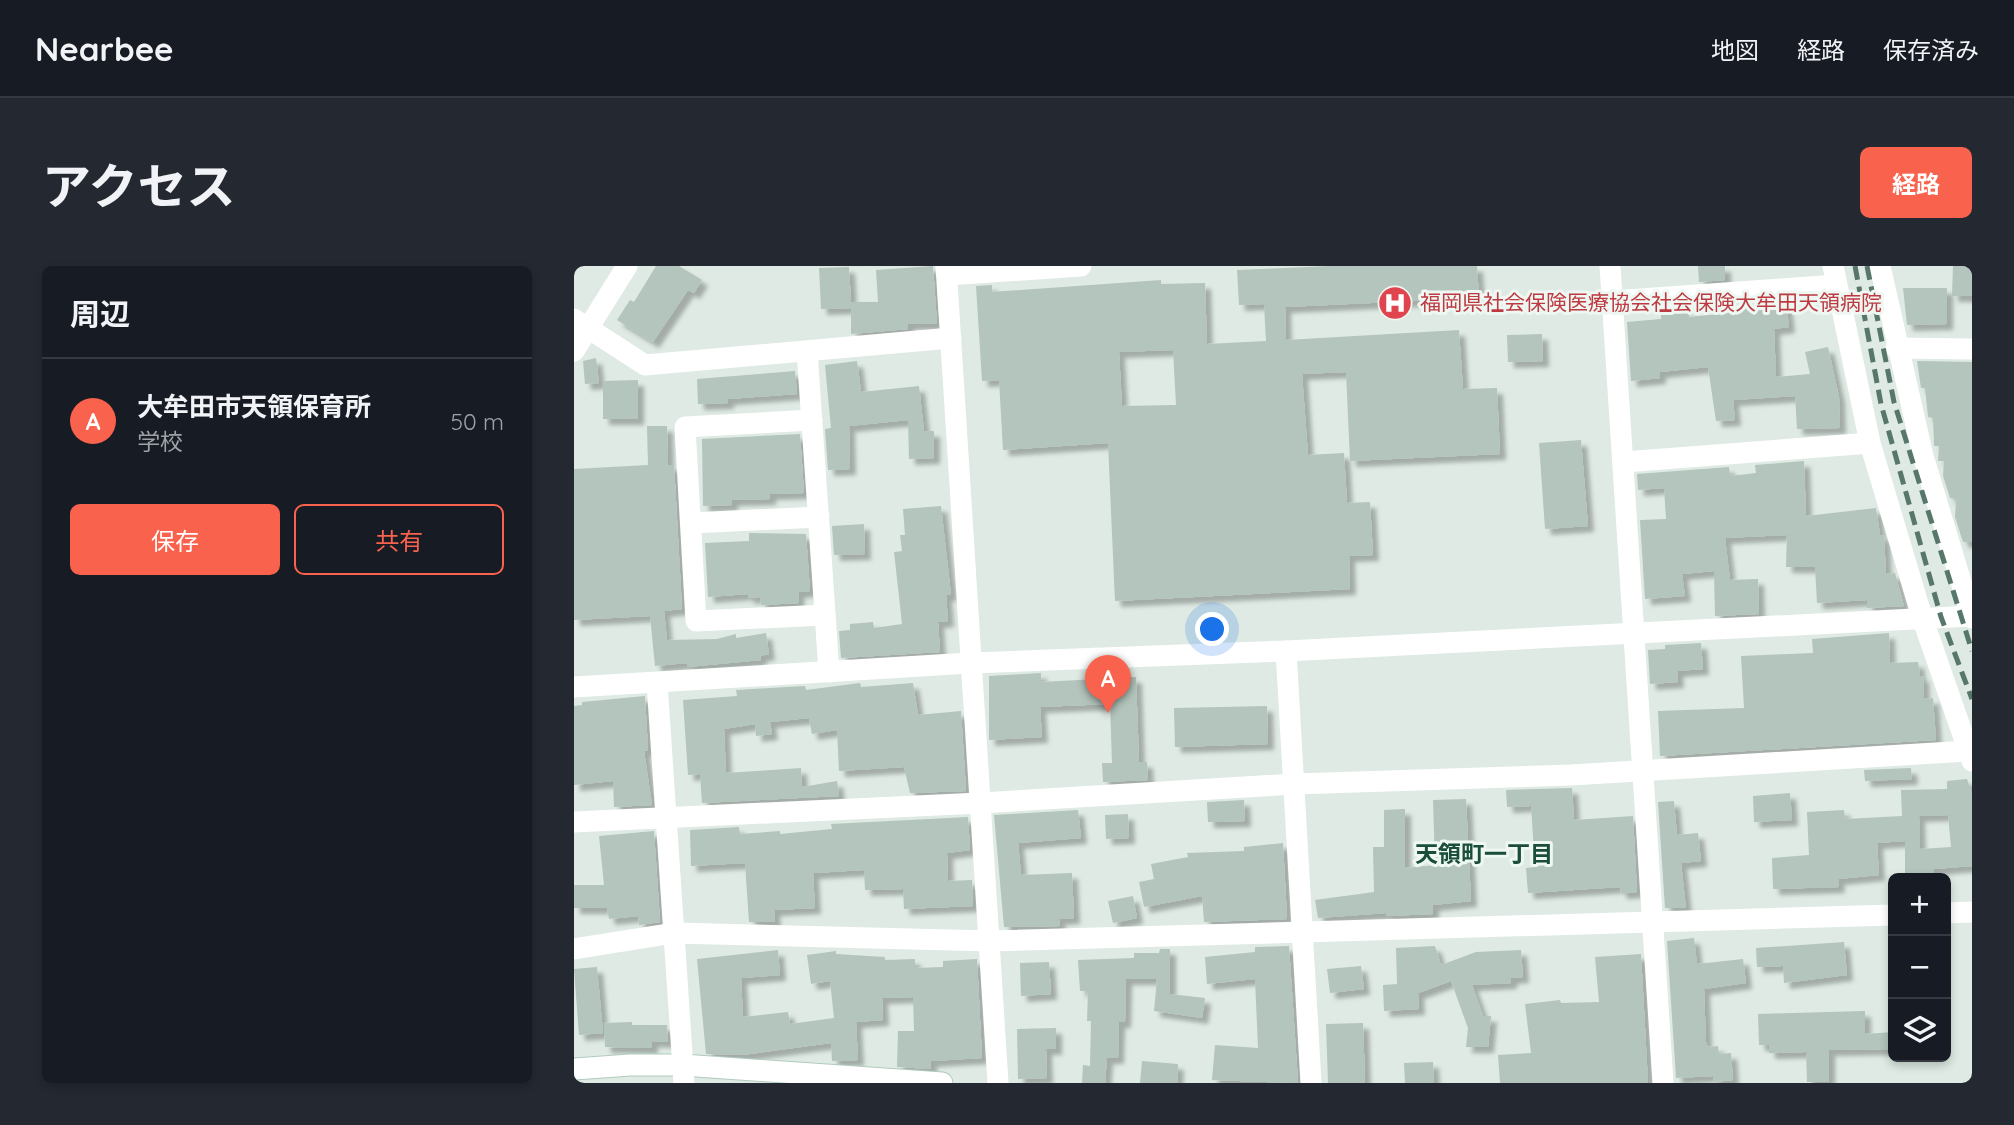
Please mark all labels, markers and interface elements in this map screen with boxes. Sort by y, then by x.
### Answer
text: Nearbee [35,28,174,69]
text: 地図 [1711,35,1759,65]
text: 経路 [1797,35,1845,65]
text: 保存済み [1883,35,1979,65]
button: 経路 [1860,147,1972,218]
text: アクセス [42,155,236,216]
hospital icon: 福岡県社会保険医療協会社会保険大牟田天領病院 [1376,284,1414,322]
place label: 福岡県社会保険医療協会社会保険大牟田天領病院 [1420,289,1882,315]
text: 周辺 [70,295,130,333]
text: 大牟田市天領保育所 [137,390,371,423]
text: A [86,407,100,436]
text: 50 m [451,407,504,436]
text: 学校 [137,427,183,456]
button: 保存 [70,504,280,575]
button: 共有 [294,504,504,575]
your location [1195,612,1229,646]
pin: A [1085,655,1131,713]
district label: 天領町一丁目 [1415,839,1553,868]
map controls [1888,873,1951,1062]
button: + [1888,873,1951,936]
button: − [1888,936,1951,999]
button: layers [1888,999,1951,1062]

